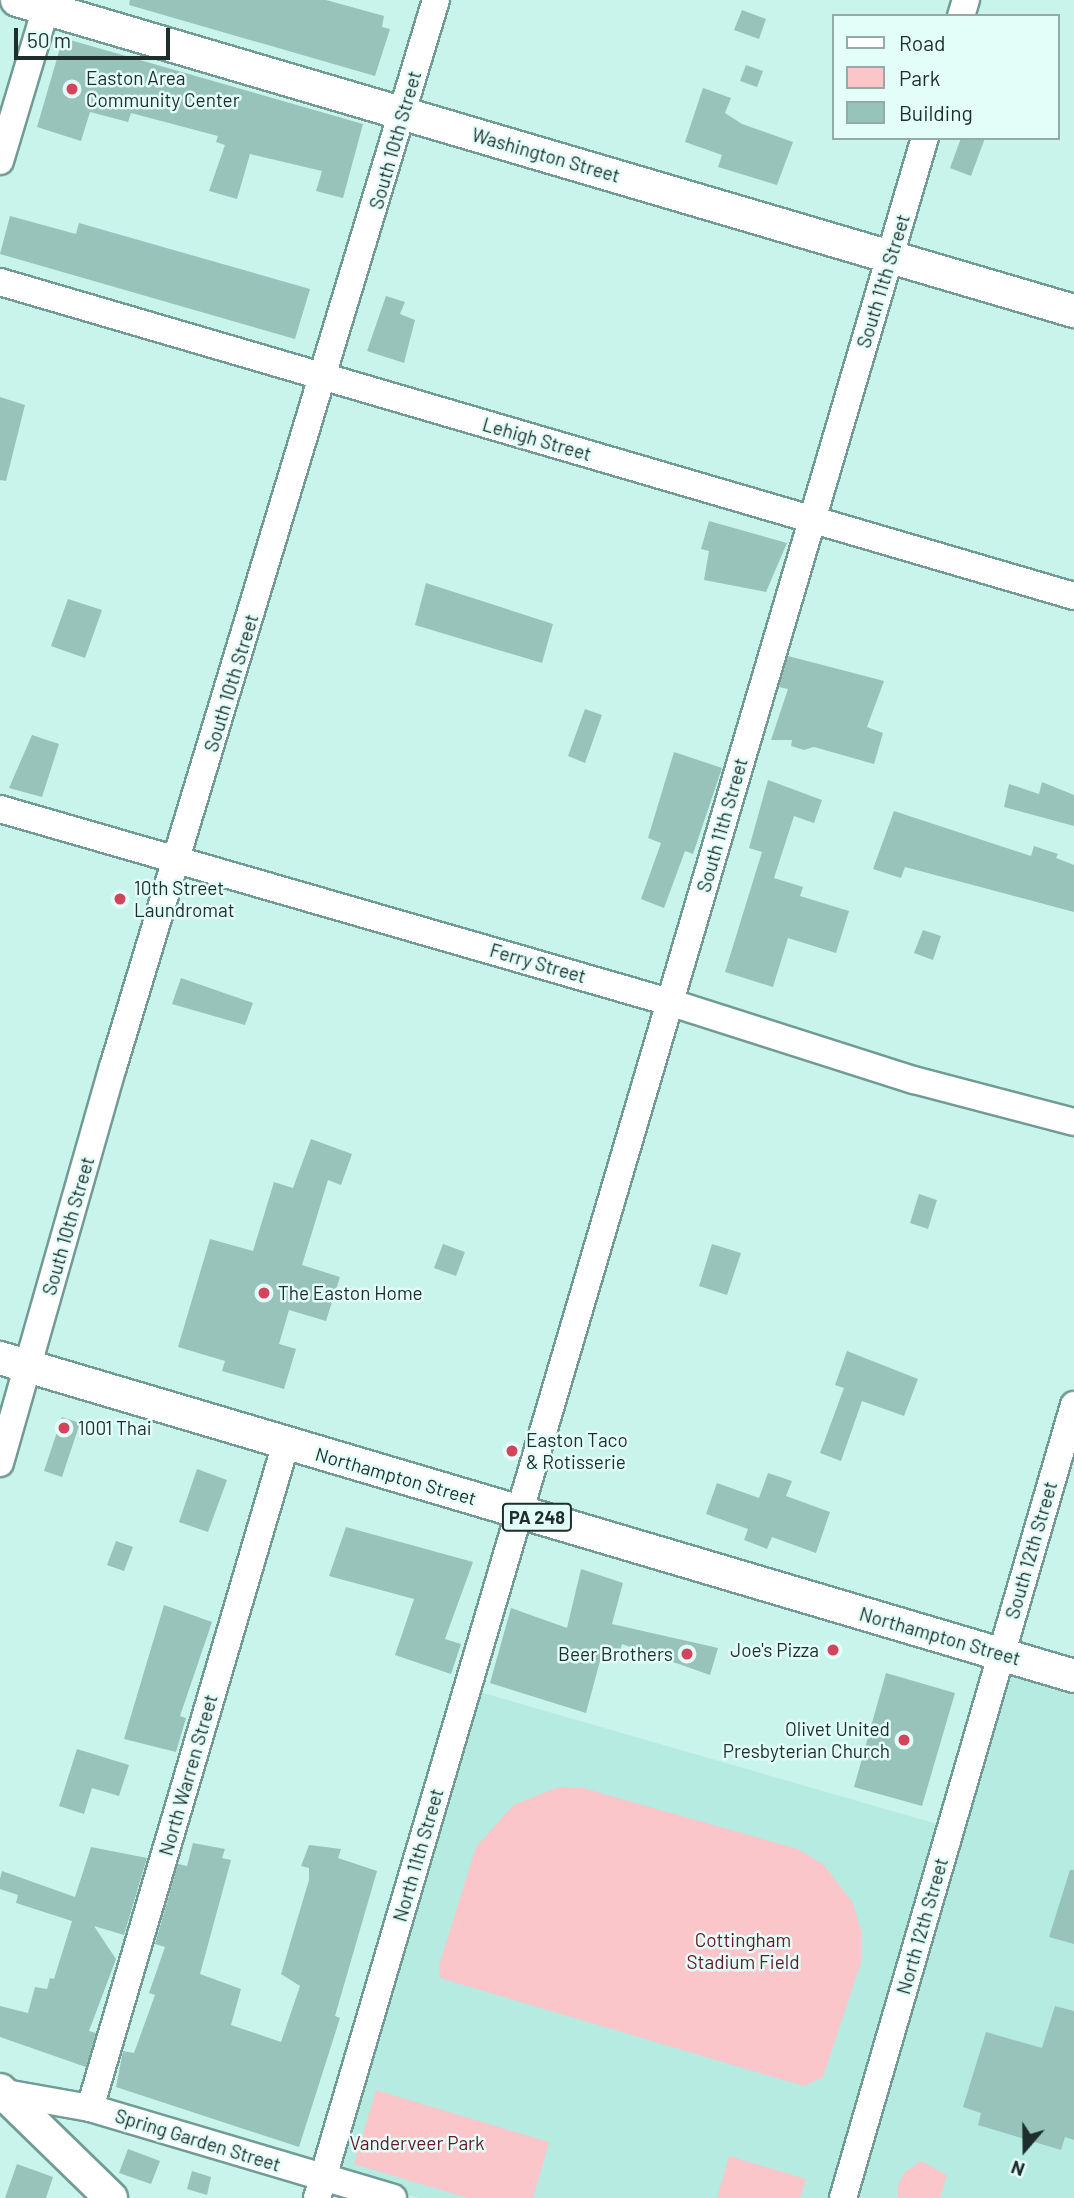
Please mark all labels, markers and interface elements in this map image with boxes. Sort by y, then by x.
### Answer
scale bar [18,14,173,58]
legend [832,14,1060,140]
text: 50 m [27,27,71,52]
text: Road [899,30,945,55]
text: Park [899,65,940,90]
place label: Easton Area Community Center [86,67,240,111]
street label: South 10th Street [364,68,426,212]
marker: Easton Area Community Center [64,81,80,97]
text: Building [899,100,973,125]
street label: Washington Street [469,123,623,187]
street label: South 11th Street [852,211,914,351]
street label: Lehigh Street [480,413,594,465]
street label: South 10th Street [199,611,263,755]
street label: South 11th Street [692,755,752,895]
place label: 10th Street Laundromat [134,877,235,921]
marker: 10th Street Laundromat [112,891,128,907]
street label: Ferry Street [487,938,589,988]
street label: South 10th Street [37,1154,99,1298]
place label: The Easton Home [278,1282,423,1304]
marker: The Easton Home [256,1285,272,1301]
place label: 1001 Thai [78,1417,152,1439]
marker: 1001 Thai [56,1420,72,1436]
place label: Easton Taco & Rotisserie [526,1429,628,1473]
street label: Northampton Street [313,1442,479,1510]
marker: Easton Taco & Rotisserie [504,1443,520,1459]
street label: South 12th Street [1000,1478,1062,1622]
road number: PA 248 [500,1502,574,1532]
street label: Northampton Street [857,1602,1023,1670]
place label: Joe's Pizza [730,1639,819,1661]
marker: Joe's Pizza [825,1642,841,1658]
place label: Beer Brothers [558,1643,673,1665]
marker: Beer Brothers [679,1646,695,1662]
street label: North Warren Street [154,1692,222,1858]
place label: Olivet United Presbyterian Church [723,1718,890,1762]
marker: Olivet United Presbyterian Church [896,1732,912,1748]
street label: North 11th Street [388,1786,448,1924]
street label: North 12th Street [892,1855,952,1997]
park label: Cottingham Stadium Field [686,1929,800,1973]
street label: Spring Garden Street [112,2104,284,2176]
north arrow [990,2114,1060,2184]
park label: Vanderveer Park [349,2132,485,2154]
text: N [1008,2156,1028,2182]

